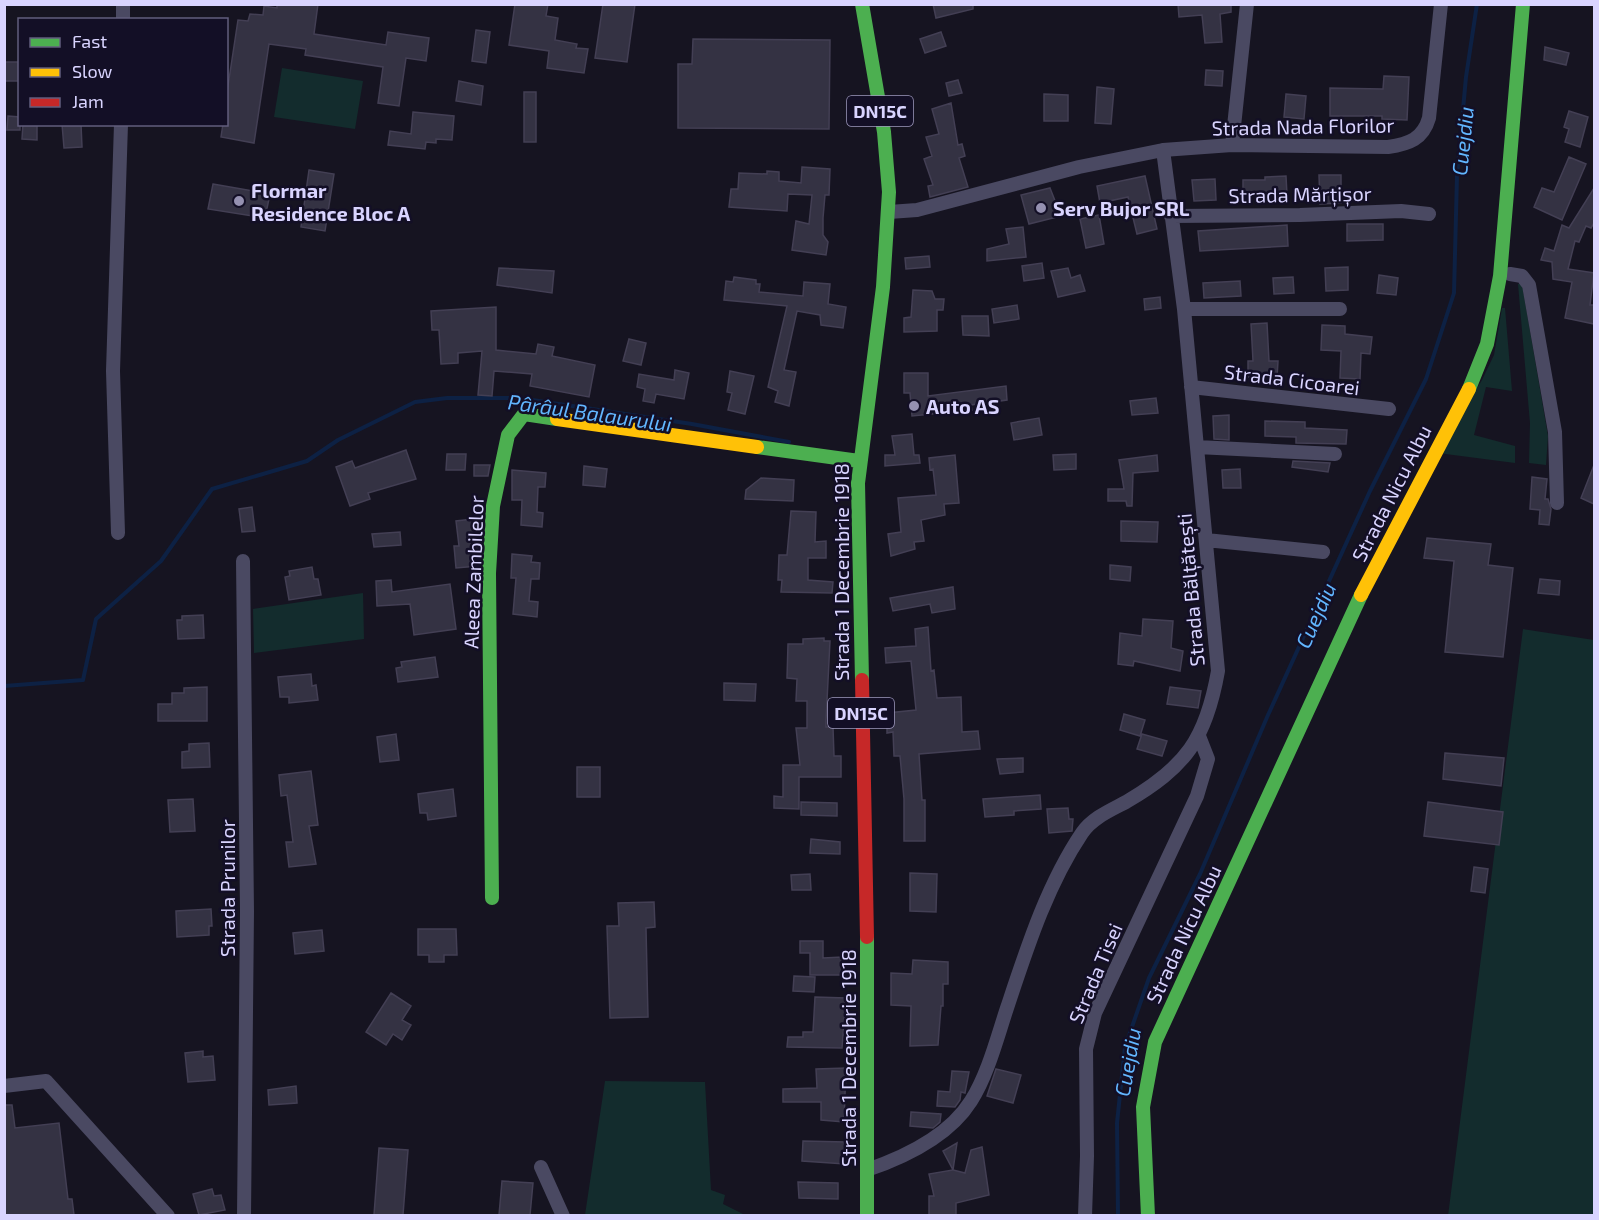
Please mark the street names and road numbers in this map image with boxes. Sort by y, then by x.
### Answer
road number: DN15C [847,96,913,126]
street label: Strada Nada Florilor [1211,112,1395,140]
street label: Strada Mărțișor [1228,181,1372,209]
street label: Strada Cicoarei [1223,359,1361,399]
street label: Strada Nicu Albu [1346,421,1436,565]
street label: Strada 1 Decembrie 1918 [829,463,853,681]
street label: Aleea Zambilelor [458,495,488,649]
street label: Strada Bălțătești [1171,512,1211,668]
road number: DN15C [828,698,894,728]
street label: Strada Prunilor [215,819,239,957]
street label: Strada Nicu Albu [1140,861,1226,1007]
street label: Strada Tisei [1063,919,1127,1027]
street label: Strada 1 Decembrie 1918 [836,949,860,1167]

